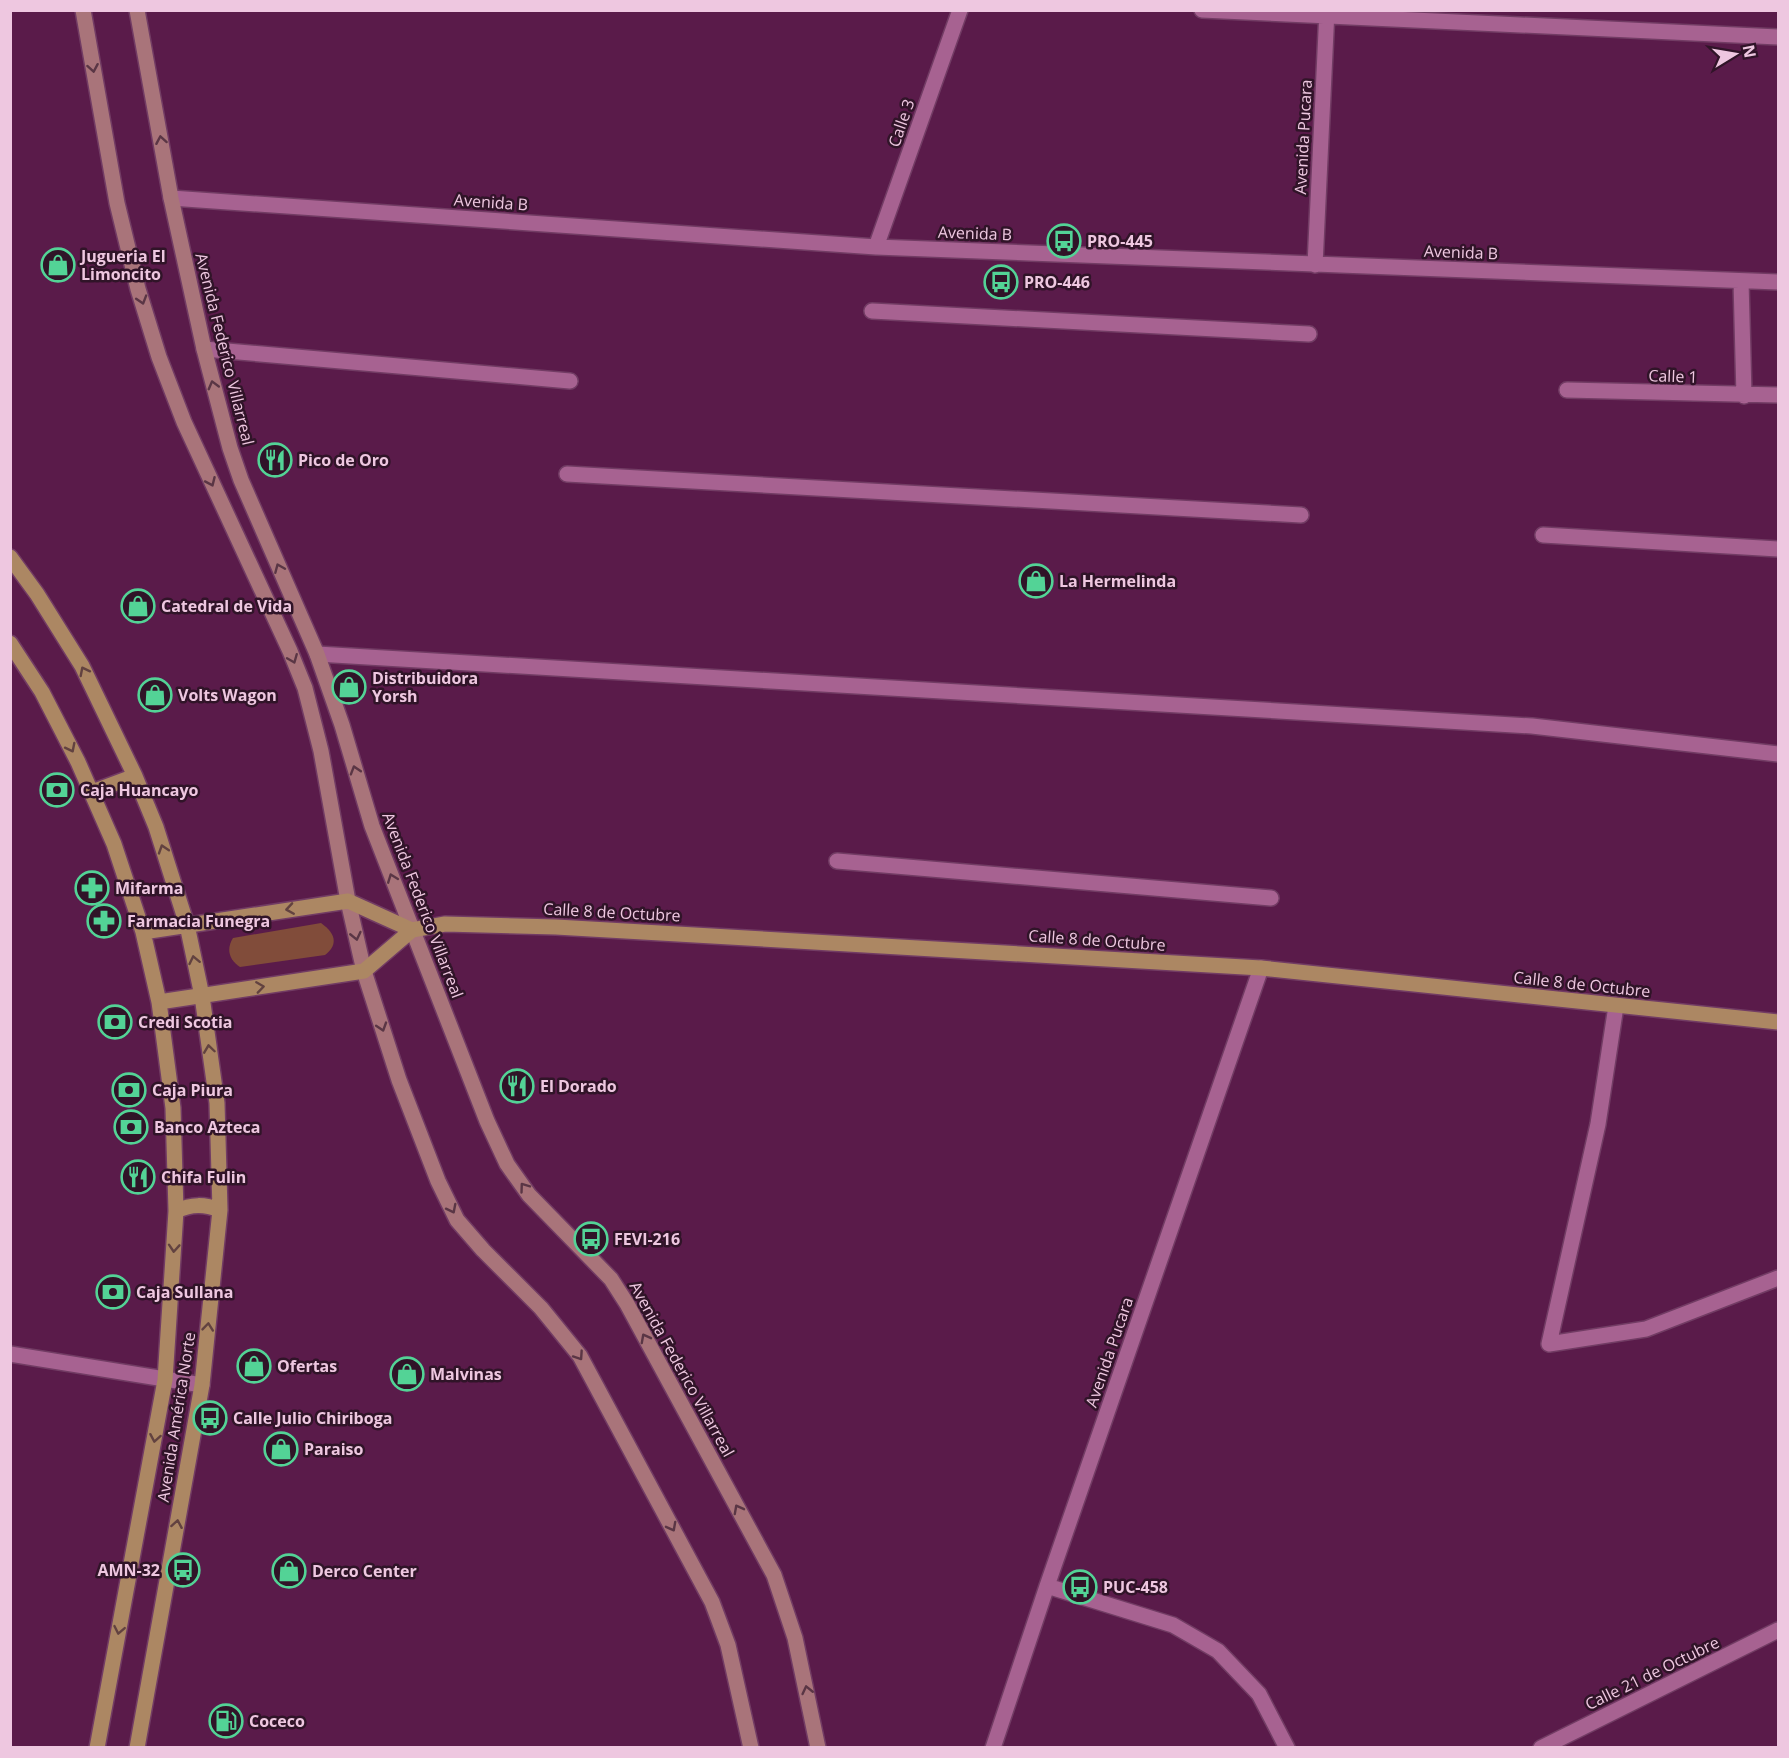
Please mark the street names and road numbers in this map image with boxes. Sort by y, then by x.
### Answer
street label: Avenida Pucara [1289,79,1317,195]
street label: Calle 3 [883,96,919,150]
street label: Avenida B [453,188,529,216]
street label: Avenida B [938,221,1012,245]
street label: Avenida B [1424,240,1498,264]
street label: Avenida Federico Villarreal [190,251,260,447]
street label: Calle 1 [1648,364,1698,388]
street label: Avenida Federico Villarreal [377,809,469,1001]
street label: Calle 8 de Octubre [543,897,681,927]
street label: Calle 8 de Octubre [1028,924,1166,956]
street label: Calle 8 de Octubre [1513,966,1651,1002]
street label: Avenida Federico Villarreal [625,1277,739,1461]
street label: Avenida Pucara [1080,1294,1138,1410]
street label: Avenida América Norte [152,1330,200,1504]
street label: Calle 21 de Octubre [1581,1631,1723,1715]

